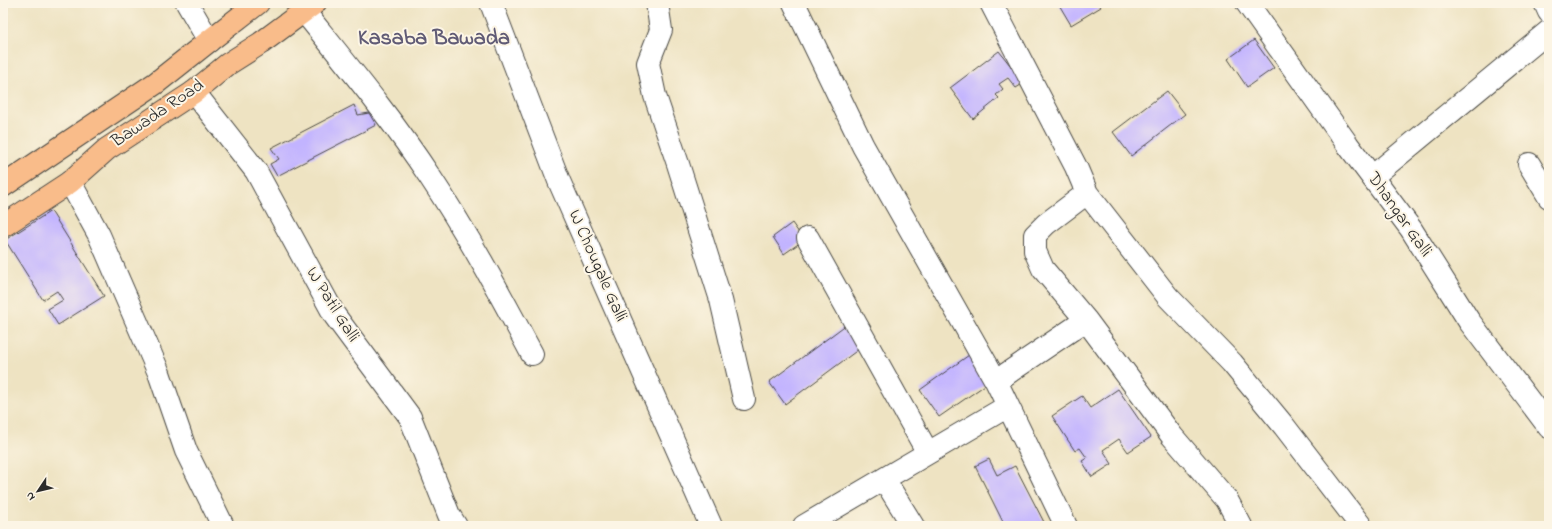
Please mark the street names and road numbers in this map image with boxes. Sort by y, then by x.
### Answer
street label: Bawada Road [106,73,210,155]
street label: Dhangar Galli [1359,166,1438,263]
street label: W Chougale Galli [560,206,633,327]
street label: W Patil Galli [299,262,365,348]

